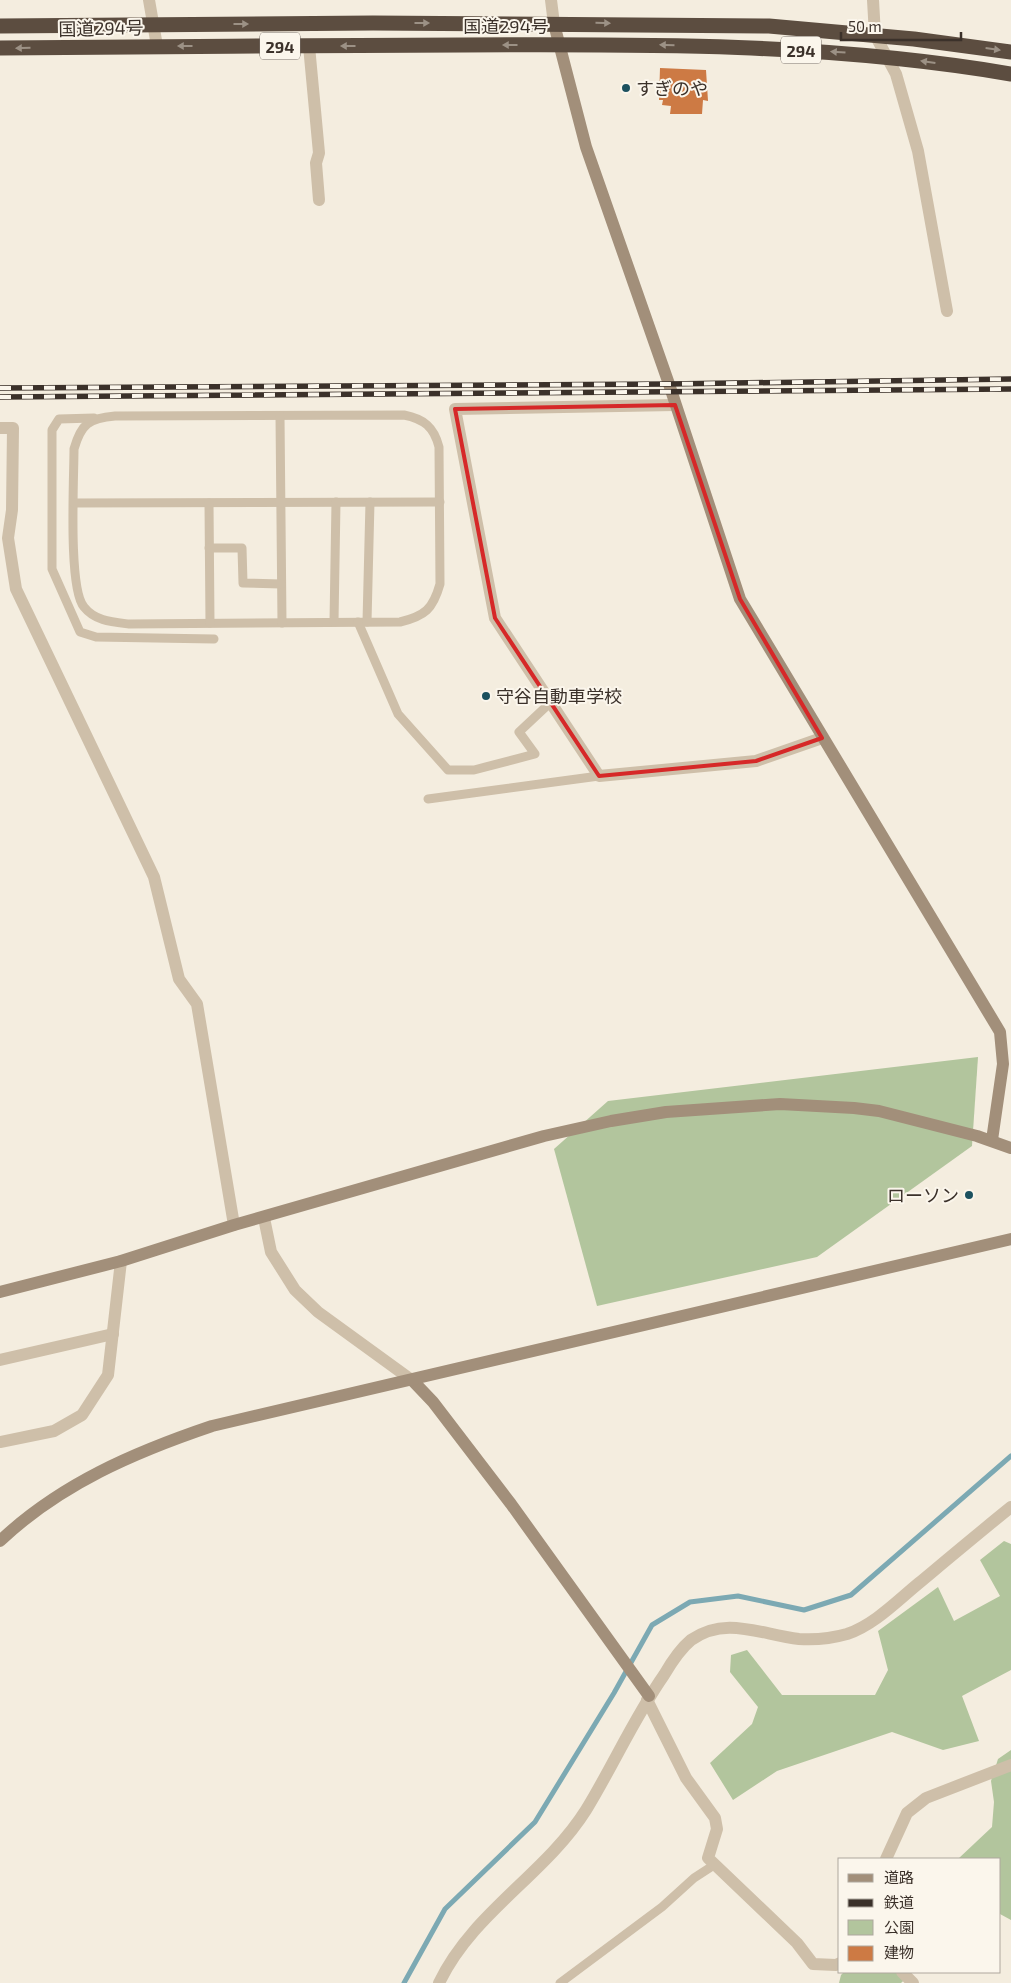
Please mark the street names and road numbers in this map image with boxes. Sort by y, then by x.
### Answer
street label: 国道294号 [463,15,549,37]
street label: 国道294号 [58,16,144,40]
road number: 294 [260,32,300,59]
road number: 294 [781,36,821,64]

